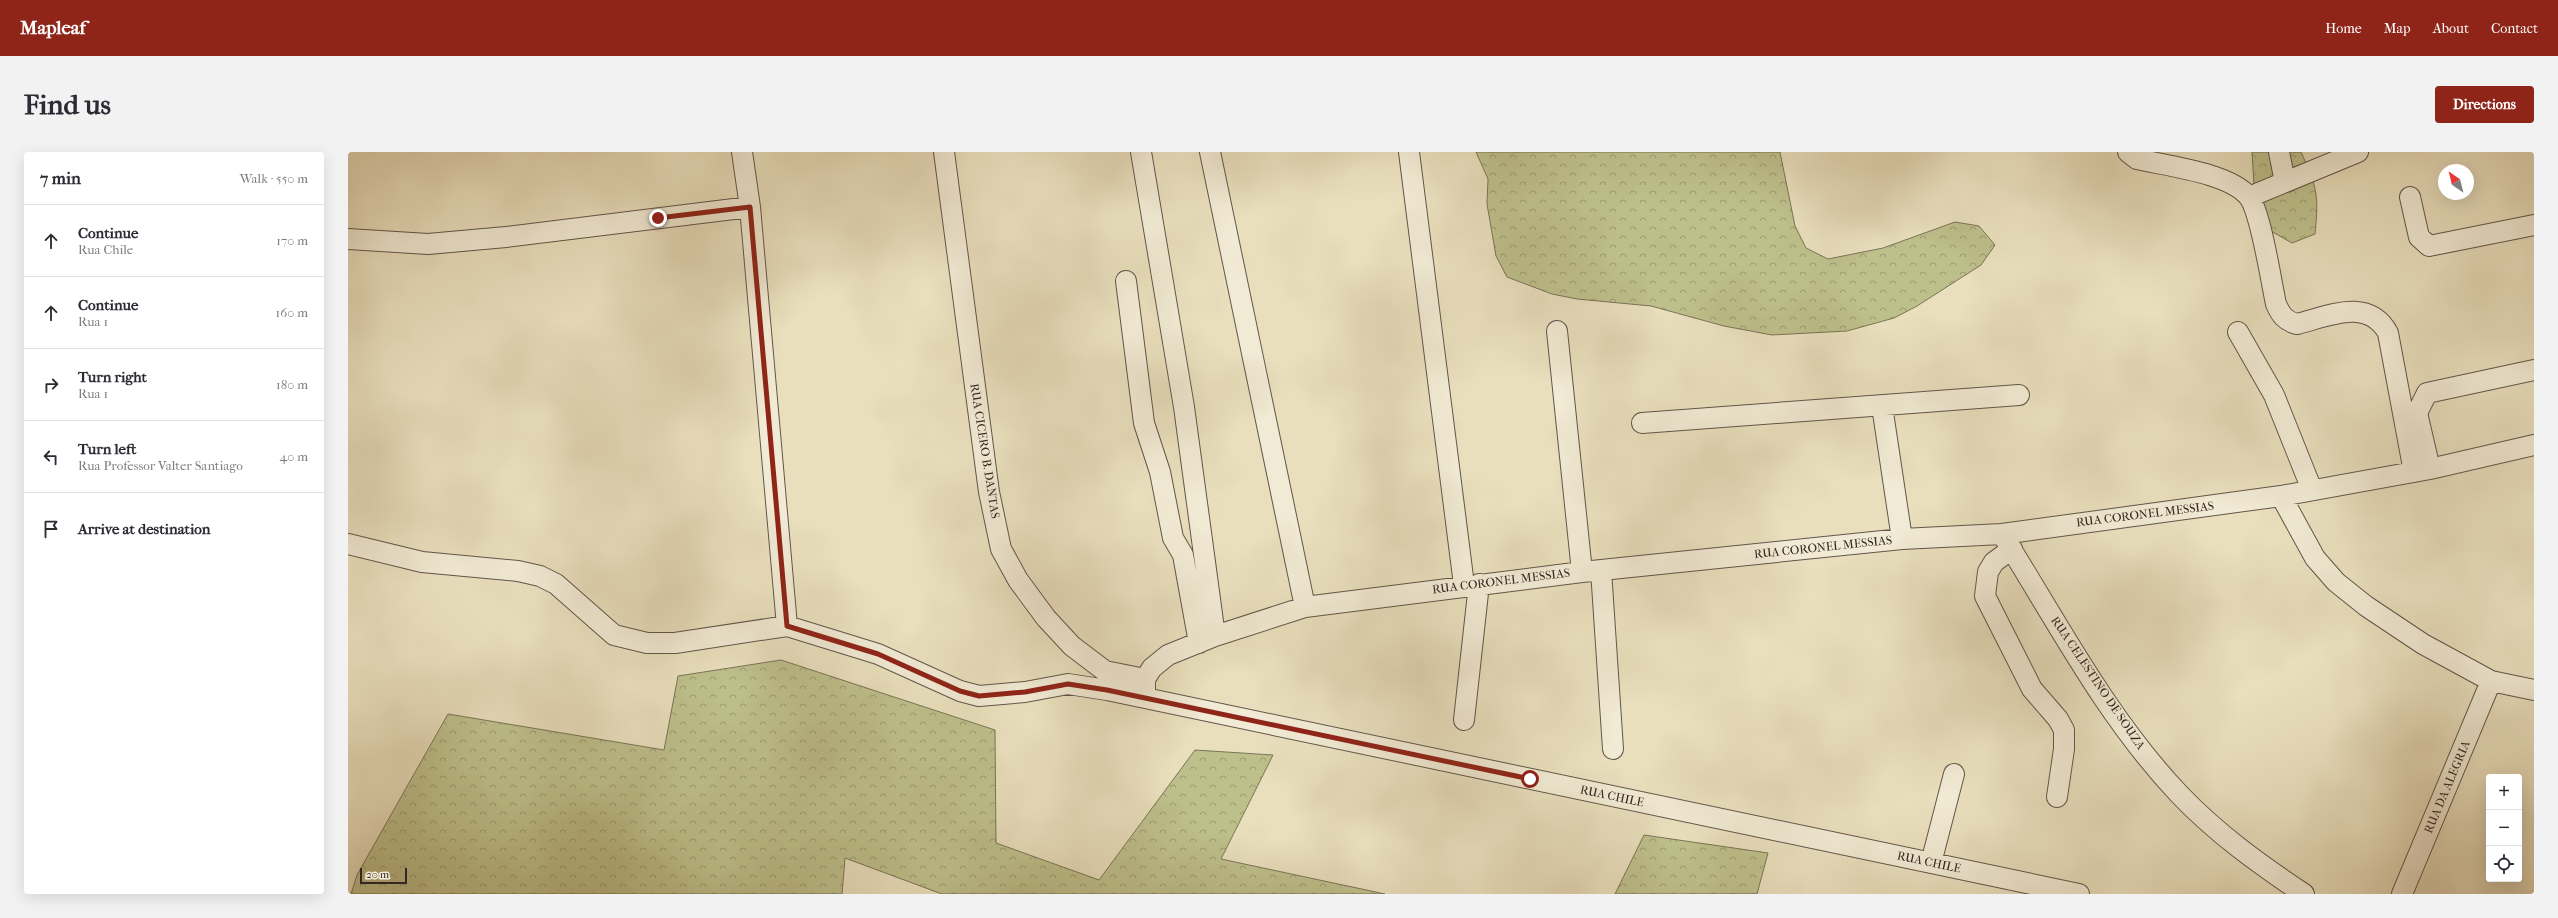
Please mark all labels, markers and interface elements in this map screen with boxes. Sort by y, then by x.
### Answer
text: Mapleaf [20,17,86,39]
text: Home [2325,20,2362,37]
text: Map [2384,20,2411,37]
text: About [2433,20,2469,37]
text: Contact [2491,20,2538,37]
button: Directions [2435,86,2534,123]
text: Find us [24,88,111,121]
north arrow [2438,164,2474,200]
text: 7 min [40,168,81,188]
text: Walk · 550 m [240,171,308,186]
route end [649,209,667,227]
text: Continue [78,224,138,242]
icon: ahead [40,230,62,252]
text: 170 m [276,233,308,248]
text: Rua Chile [78,242,133,257]
text: Continue [78,296,138,314]
icon: ahead [40,302,62,324]
text: 160 m [276,305,308,320]
text: Rua 1 [78,314,108,329]
text: Turn right [78,368,147,386]
icon: right [40,374,62,396]
text: 180 m [276,377,308,392]
street label: RUA CICERO B. DANTAS [967,382,1003,520]
text: Rua 1 [78,386,108,401]
text: Turn left [78,440,136,458]
icon: left [40,446,62,468]
text: 40 m [280,449,308,464]
text: Rua Professor Valter Santiago [78,458,243,473]
street label: RUA CORONEL MESSIAS [2075,499,2215,529]
icon: arrive [40,518,62,540]
text: Arrive at destination [78,520,210,538]
street label: RUA CORONEL MESSIAS [1753,533,1893,561]
street label: RUA CORONEL MESSIAS [1431,566,1571,596]
street label: RUA CELESTINO DE SOUZA [2048,614,2148,752]
street label: RUA DA ALEGRIA [2421,738,2473,835]
route start [1521,770,1539,788]
map controls [2486,774,2522,882]
button: + [2486,774,2522,810]
street label: RUA CHILE [1579,782,1645,810]
button: − [2486,810,2522,846]
button: locate [2486,846,2522,882]
street label: RUA CHILE [1896,848,1962,876]
scale bar [360,866,407,885]
text: 20 m [366,868,389,881]

